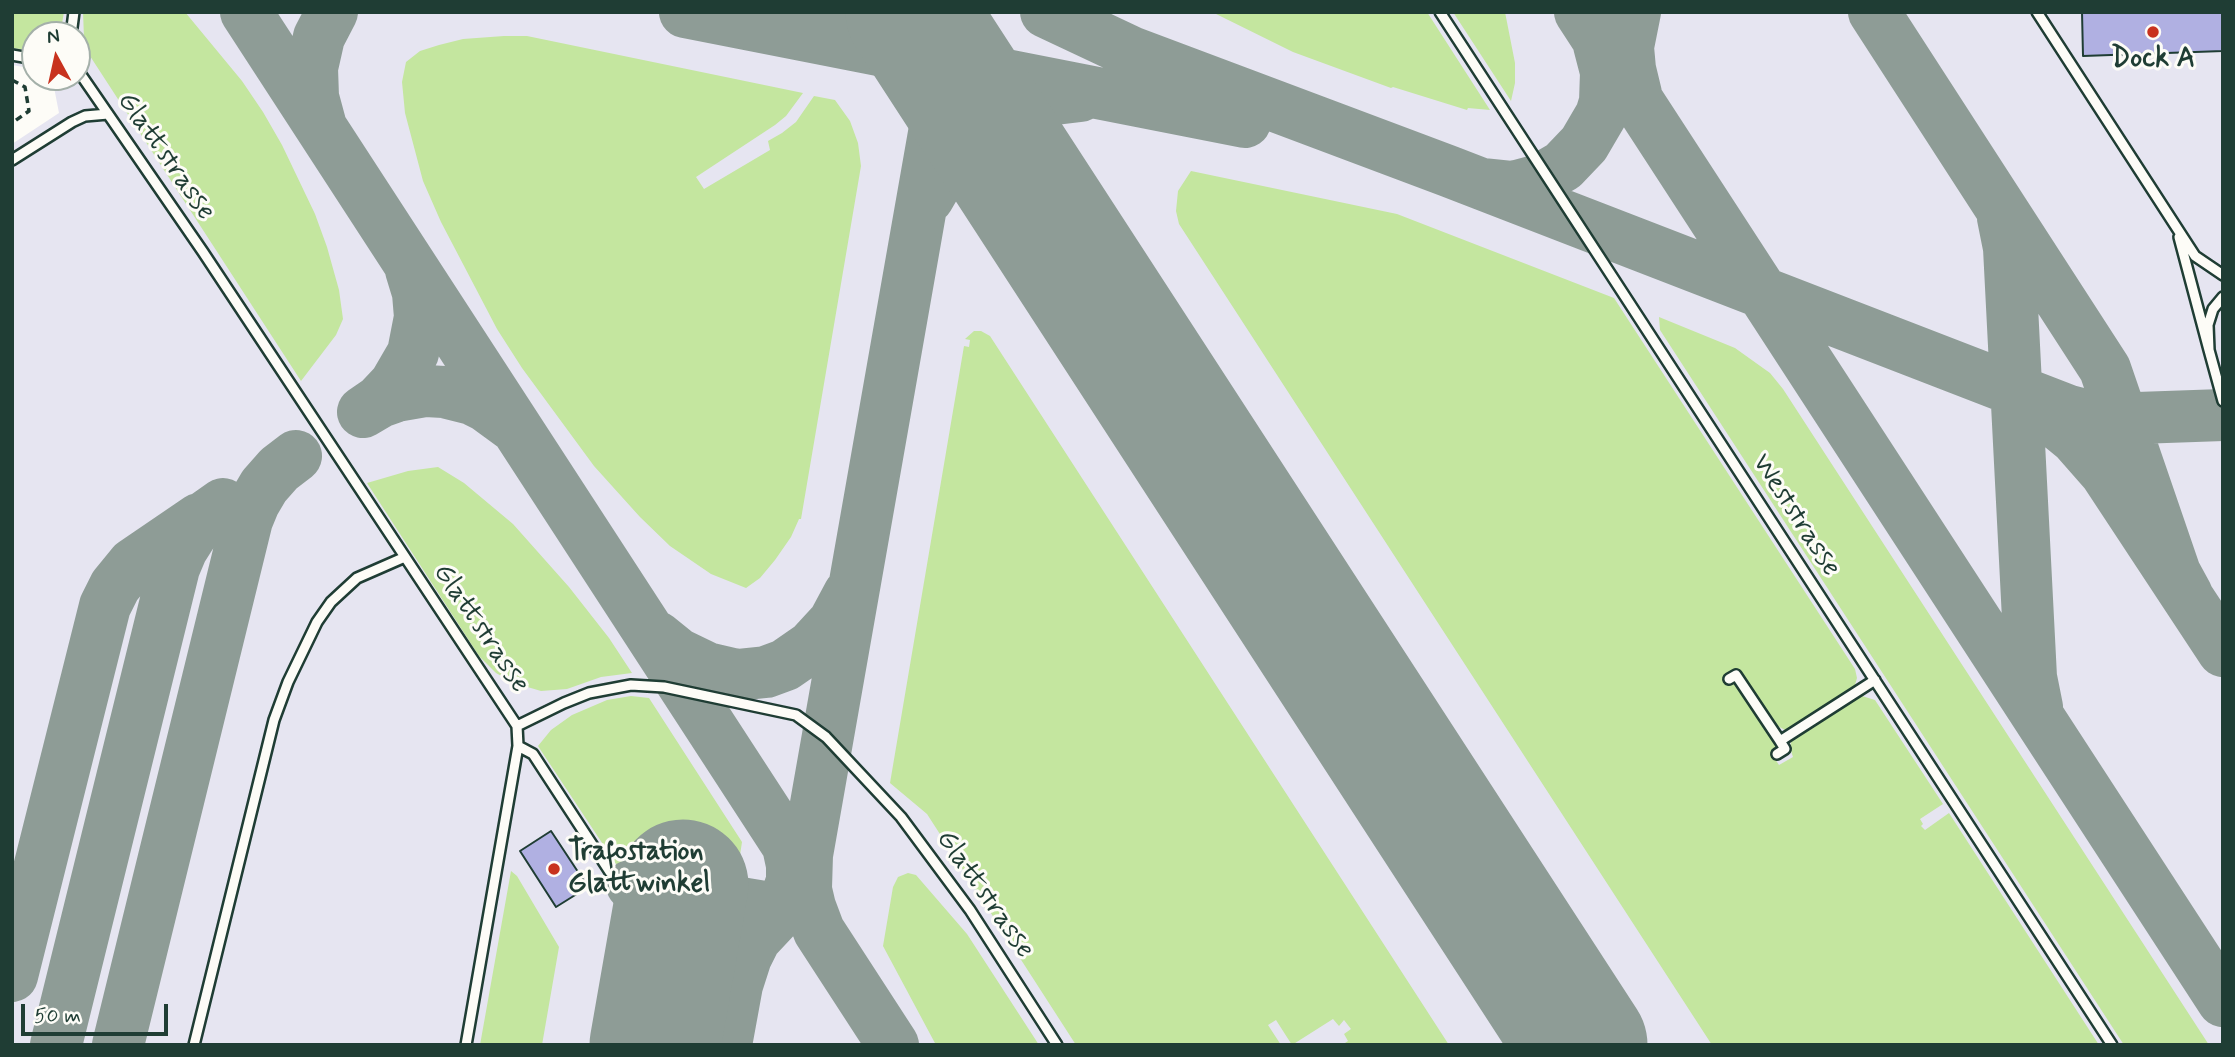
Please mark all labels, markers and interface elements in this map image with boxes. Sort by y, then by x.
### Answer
north arrow [21,21,91,91]
text: N [45,23,61,50]
marker: Dock A [2145,24,2161,40]
place label: Dock A [2111,43,2195,77]
street label: Glattstrasse [108,86,222,228]
street label: Weststrasse [1743,449,1847,583]
street label: Glattstrasse [424,558,536,700]
street label: Glattstrasse [927,824,1041,966]
place label: Trafostation Glattwinkel [568,836,710,902]
marker: Trafostation Glattwinkel [546,861,562,877]
scale bar [24,990,172,1034]
text: 50 m [34,1002,81,1030]

